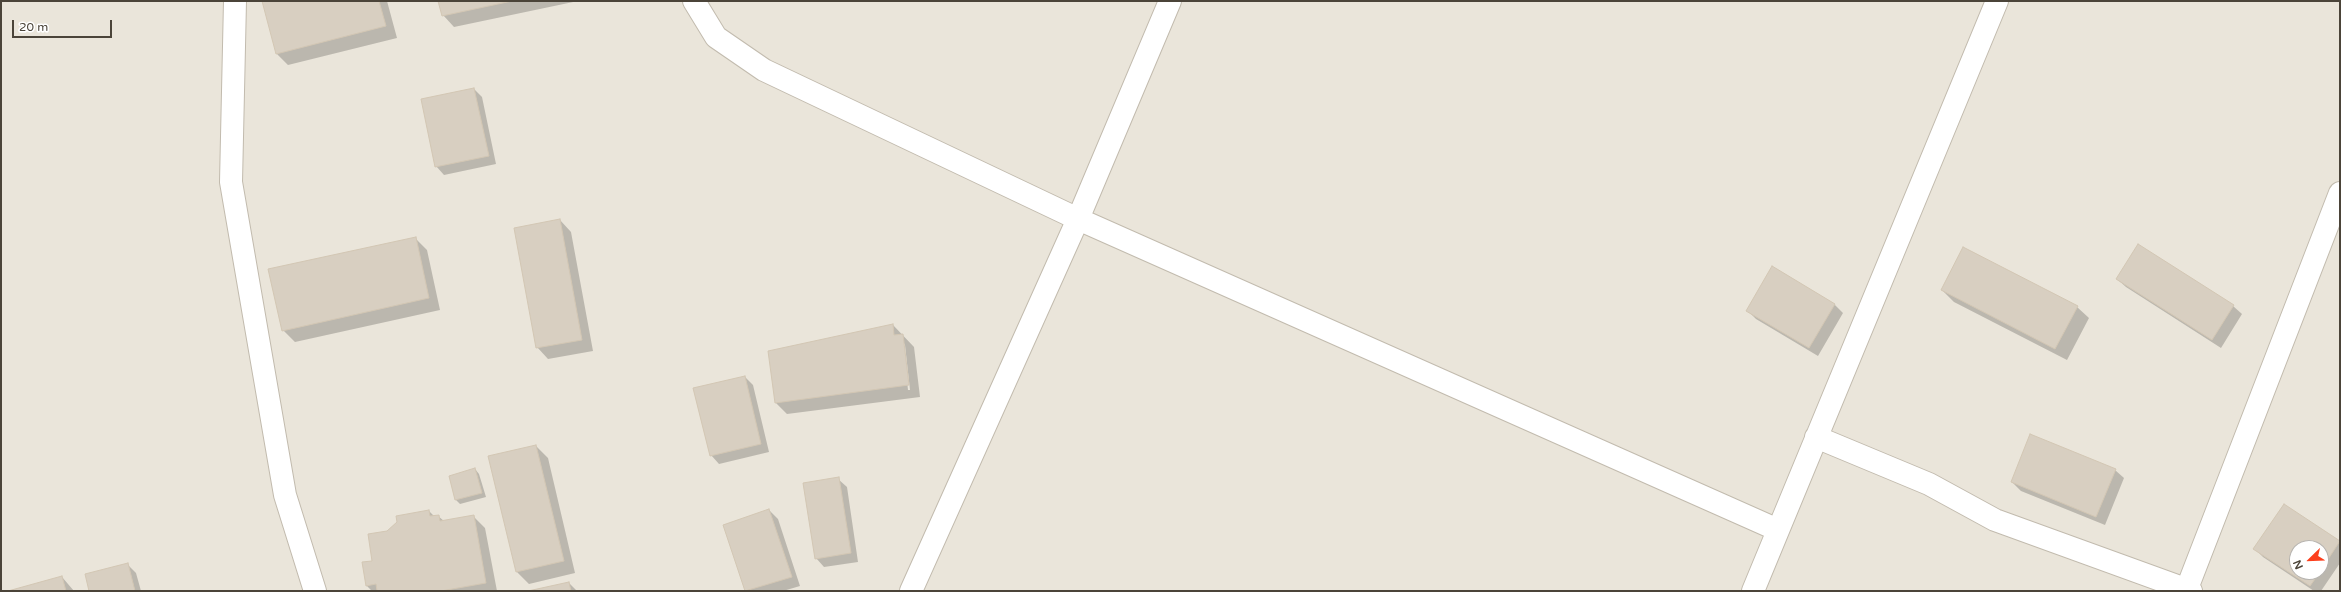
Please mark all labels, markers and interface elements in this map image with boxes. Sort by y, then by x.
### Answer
scale bar [14,12,114,38]
text: 20 m [19,20,48,34]
north arrow [2289,540,2329,580]
text: N [2291,558,2306,571]

